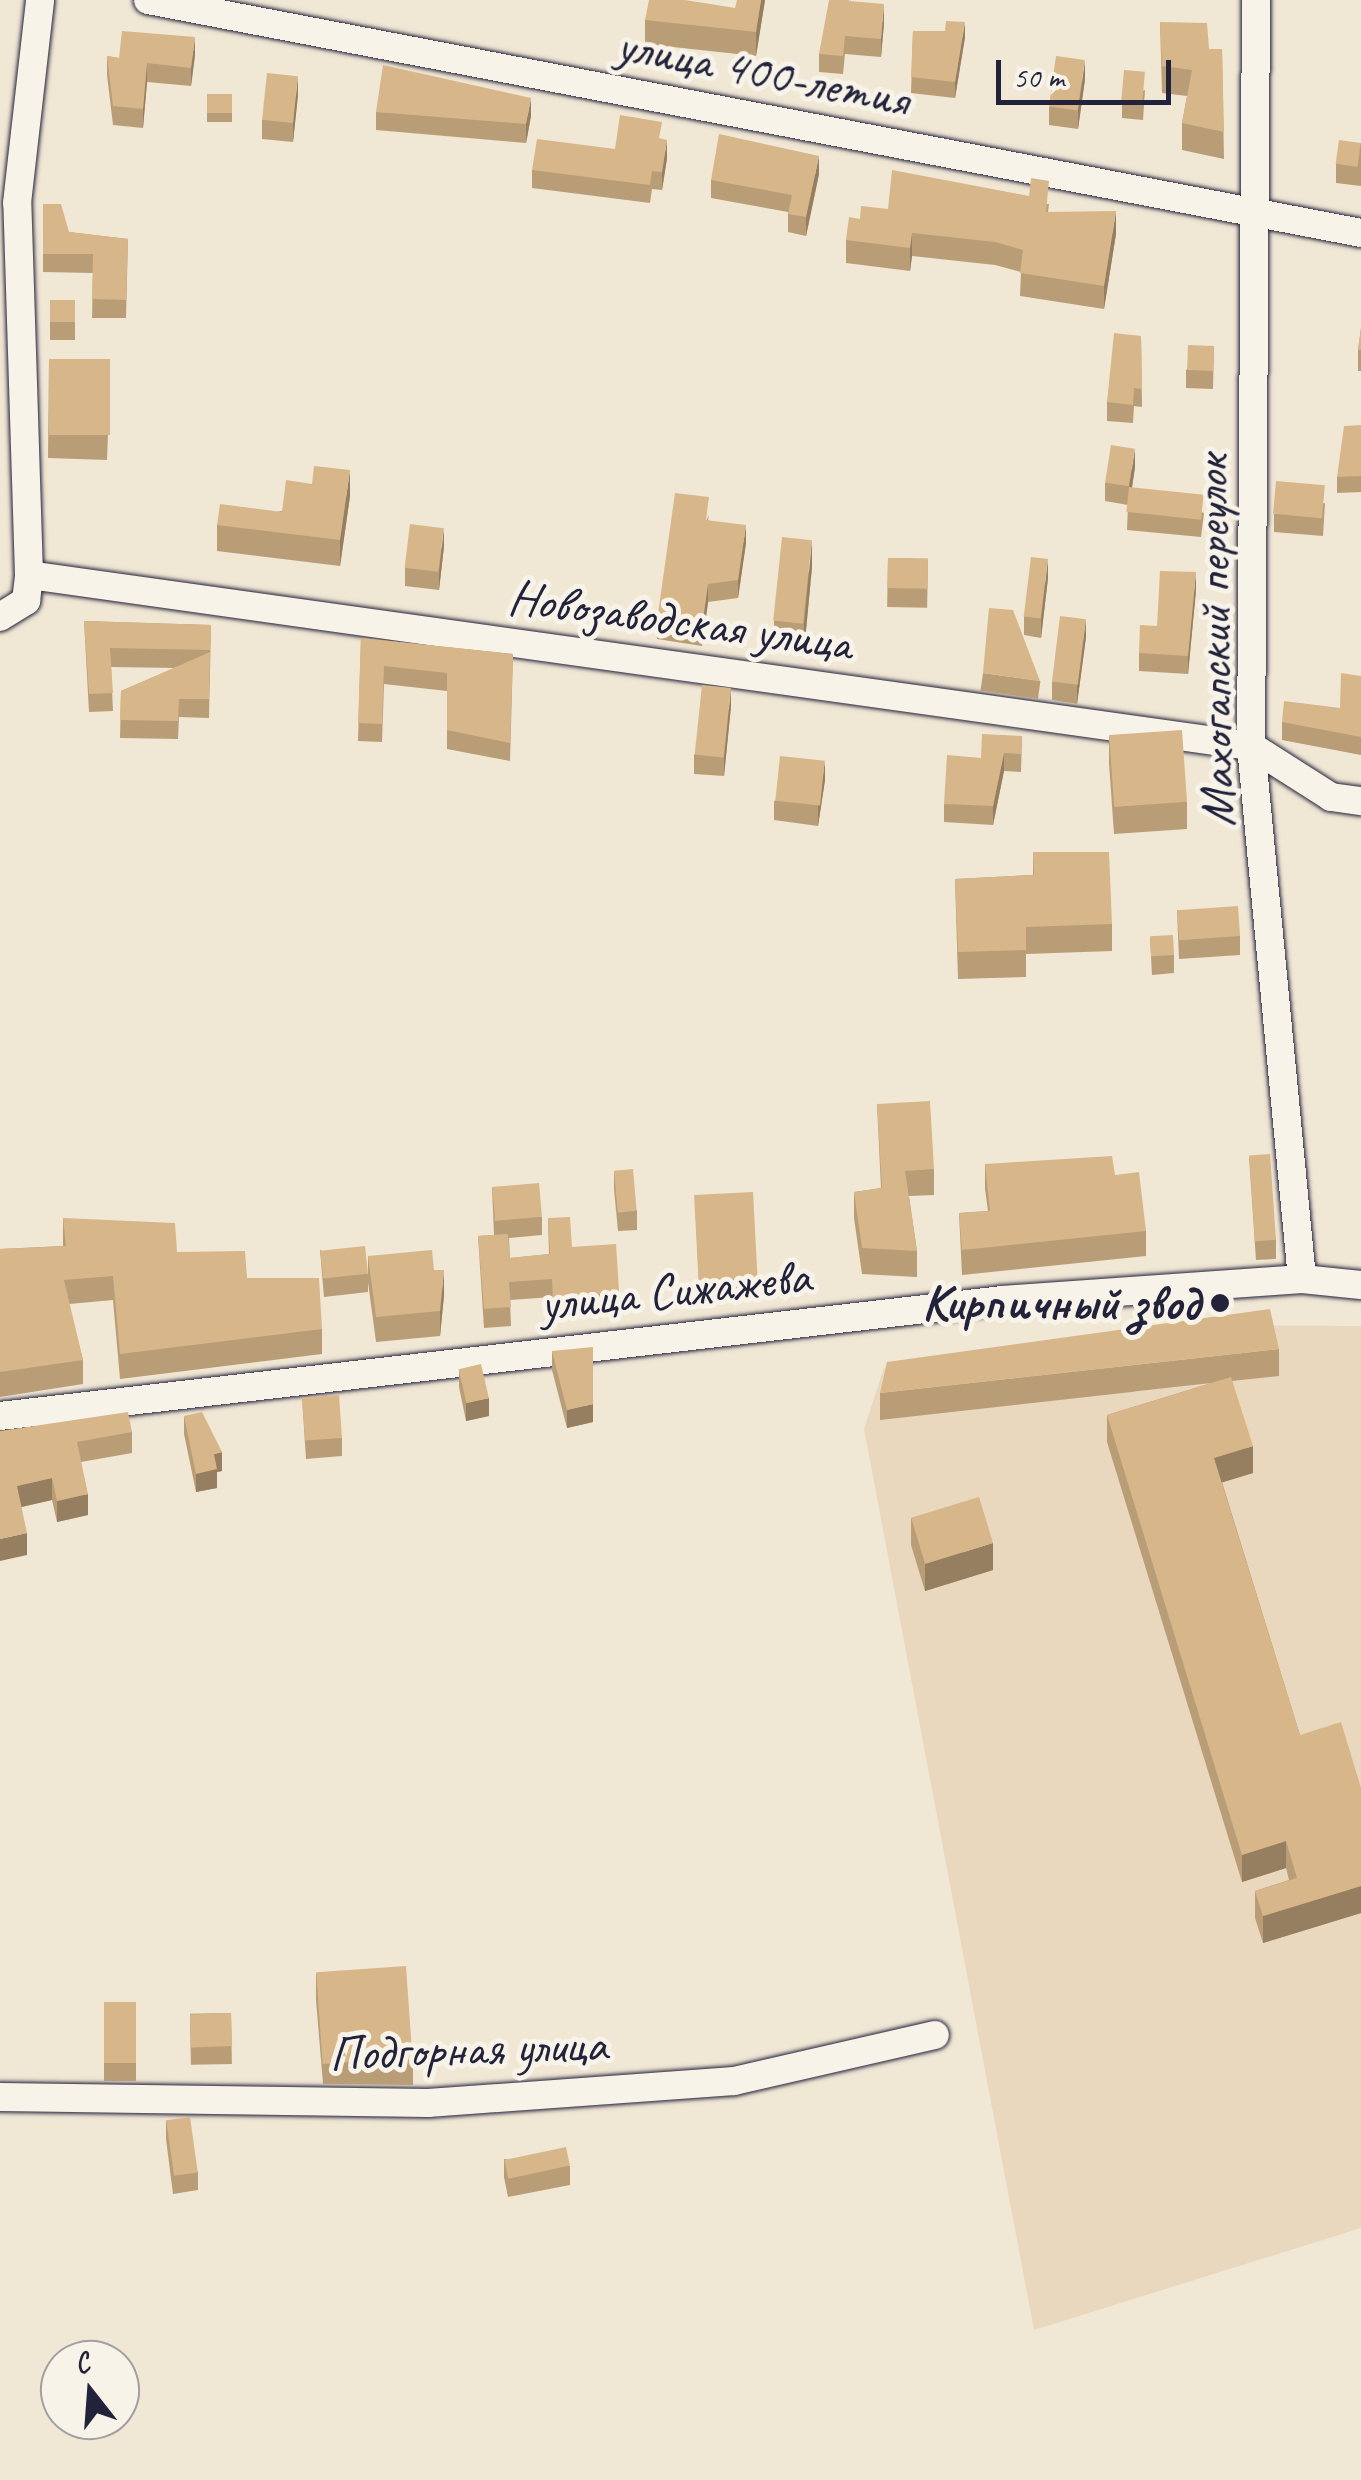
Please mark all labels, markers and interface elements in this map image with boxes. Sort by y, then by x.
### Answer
street label: улица 400-летия [612,14,914,130]
scale bar [1001,40,1176,102]
text: 50 m [1013,58,1064,96]
street label: Махогапский переулок [1181,455,1247,827]
street label: Новозаводская улица [505,566,855,674]
street label: улица Сижажева [535,1246,815,1334]
place label: Кирпичный звод [922,1273,1200,1333]
marker: Кирпичный звод [1209,1292,1231,1314]
street label: Подгорная улица [326,2014,610,2084]
north arrow [40,2340,140,2440]
text: С [70,2344,93,2381]

